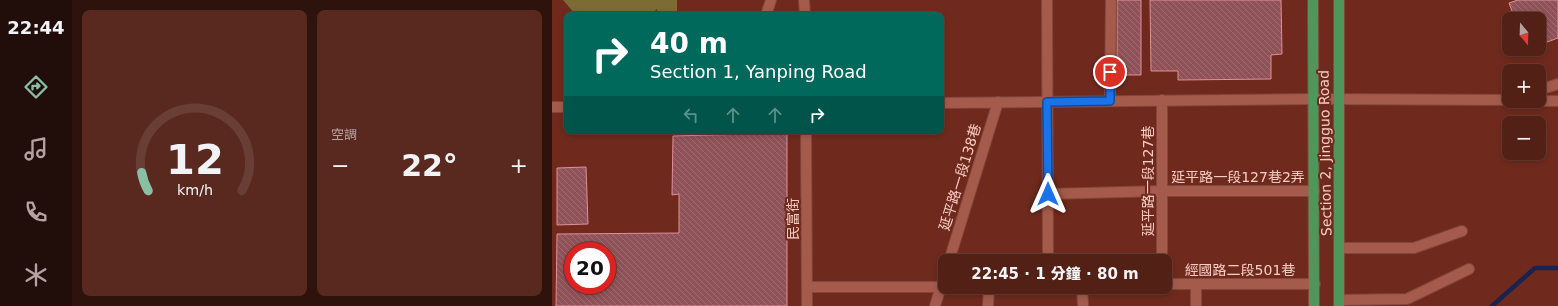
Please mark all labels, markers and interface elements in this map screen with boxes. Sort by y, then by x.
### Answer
north arrow [1502,12,1546,56]
map controls [1502,12,1546,160]
text: 22:44 [7,17,65,38]
text: 40 m [650,27,728,60]
icon: right [584,28,636,80]
pin [1093,55,1127,89]
text: Section 1, Yanping Road [650,61,867,82]
icon: arrive [1099,61,1121,83]
button: + [1502,64,1546,108]
street label: Section 2, Jingguo Road [1316,70,1334,236]
icon: directions [22,73,50,101]
icon: left [680,104,702,126]
icon: ahead [722,104,744,126]
icon: ahead [764,104,786,126]
icon: right [806,104,828,126]
button: − [1502,116,1546,160]
street label: 延平路一段138巷 [936,122,984,232]
street label: 延平路一段127巷 [1140,126,1156,236]
text: 空調 [331,127,357,142]
icon: music [22,135,50,163]
text: 12 [166,135,223,184]
text: 22° [401,148,458,183]
text: − [331,153,349,178]
text: + [510,153,528,178]
street label: 延平路一段127巷2弄 [1171,169,1305,185]
position arrow [1027,173,1069,215]
text: km/h [176,182,213,198]
icon: phone [22,198,50,226]
street label: 民富街 [785,198,801,240]
speed limit sign: 20 [564,242,616,294]
icon: climate [22,261,50,289]
street label: 經國路二段501巷 [1185,262,1295,278]
text: 22:45 · 1 分鐘 · 80 m [971,265,1139,283]

